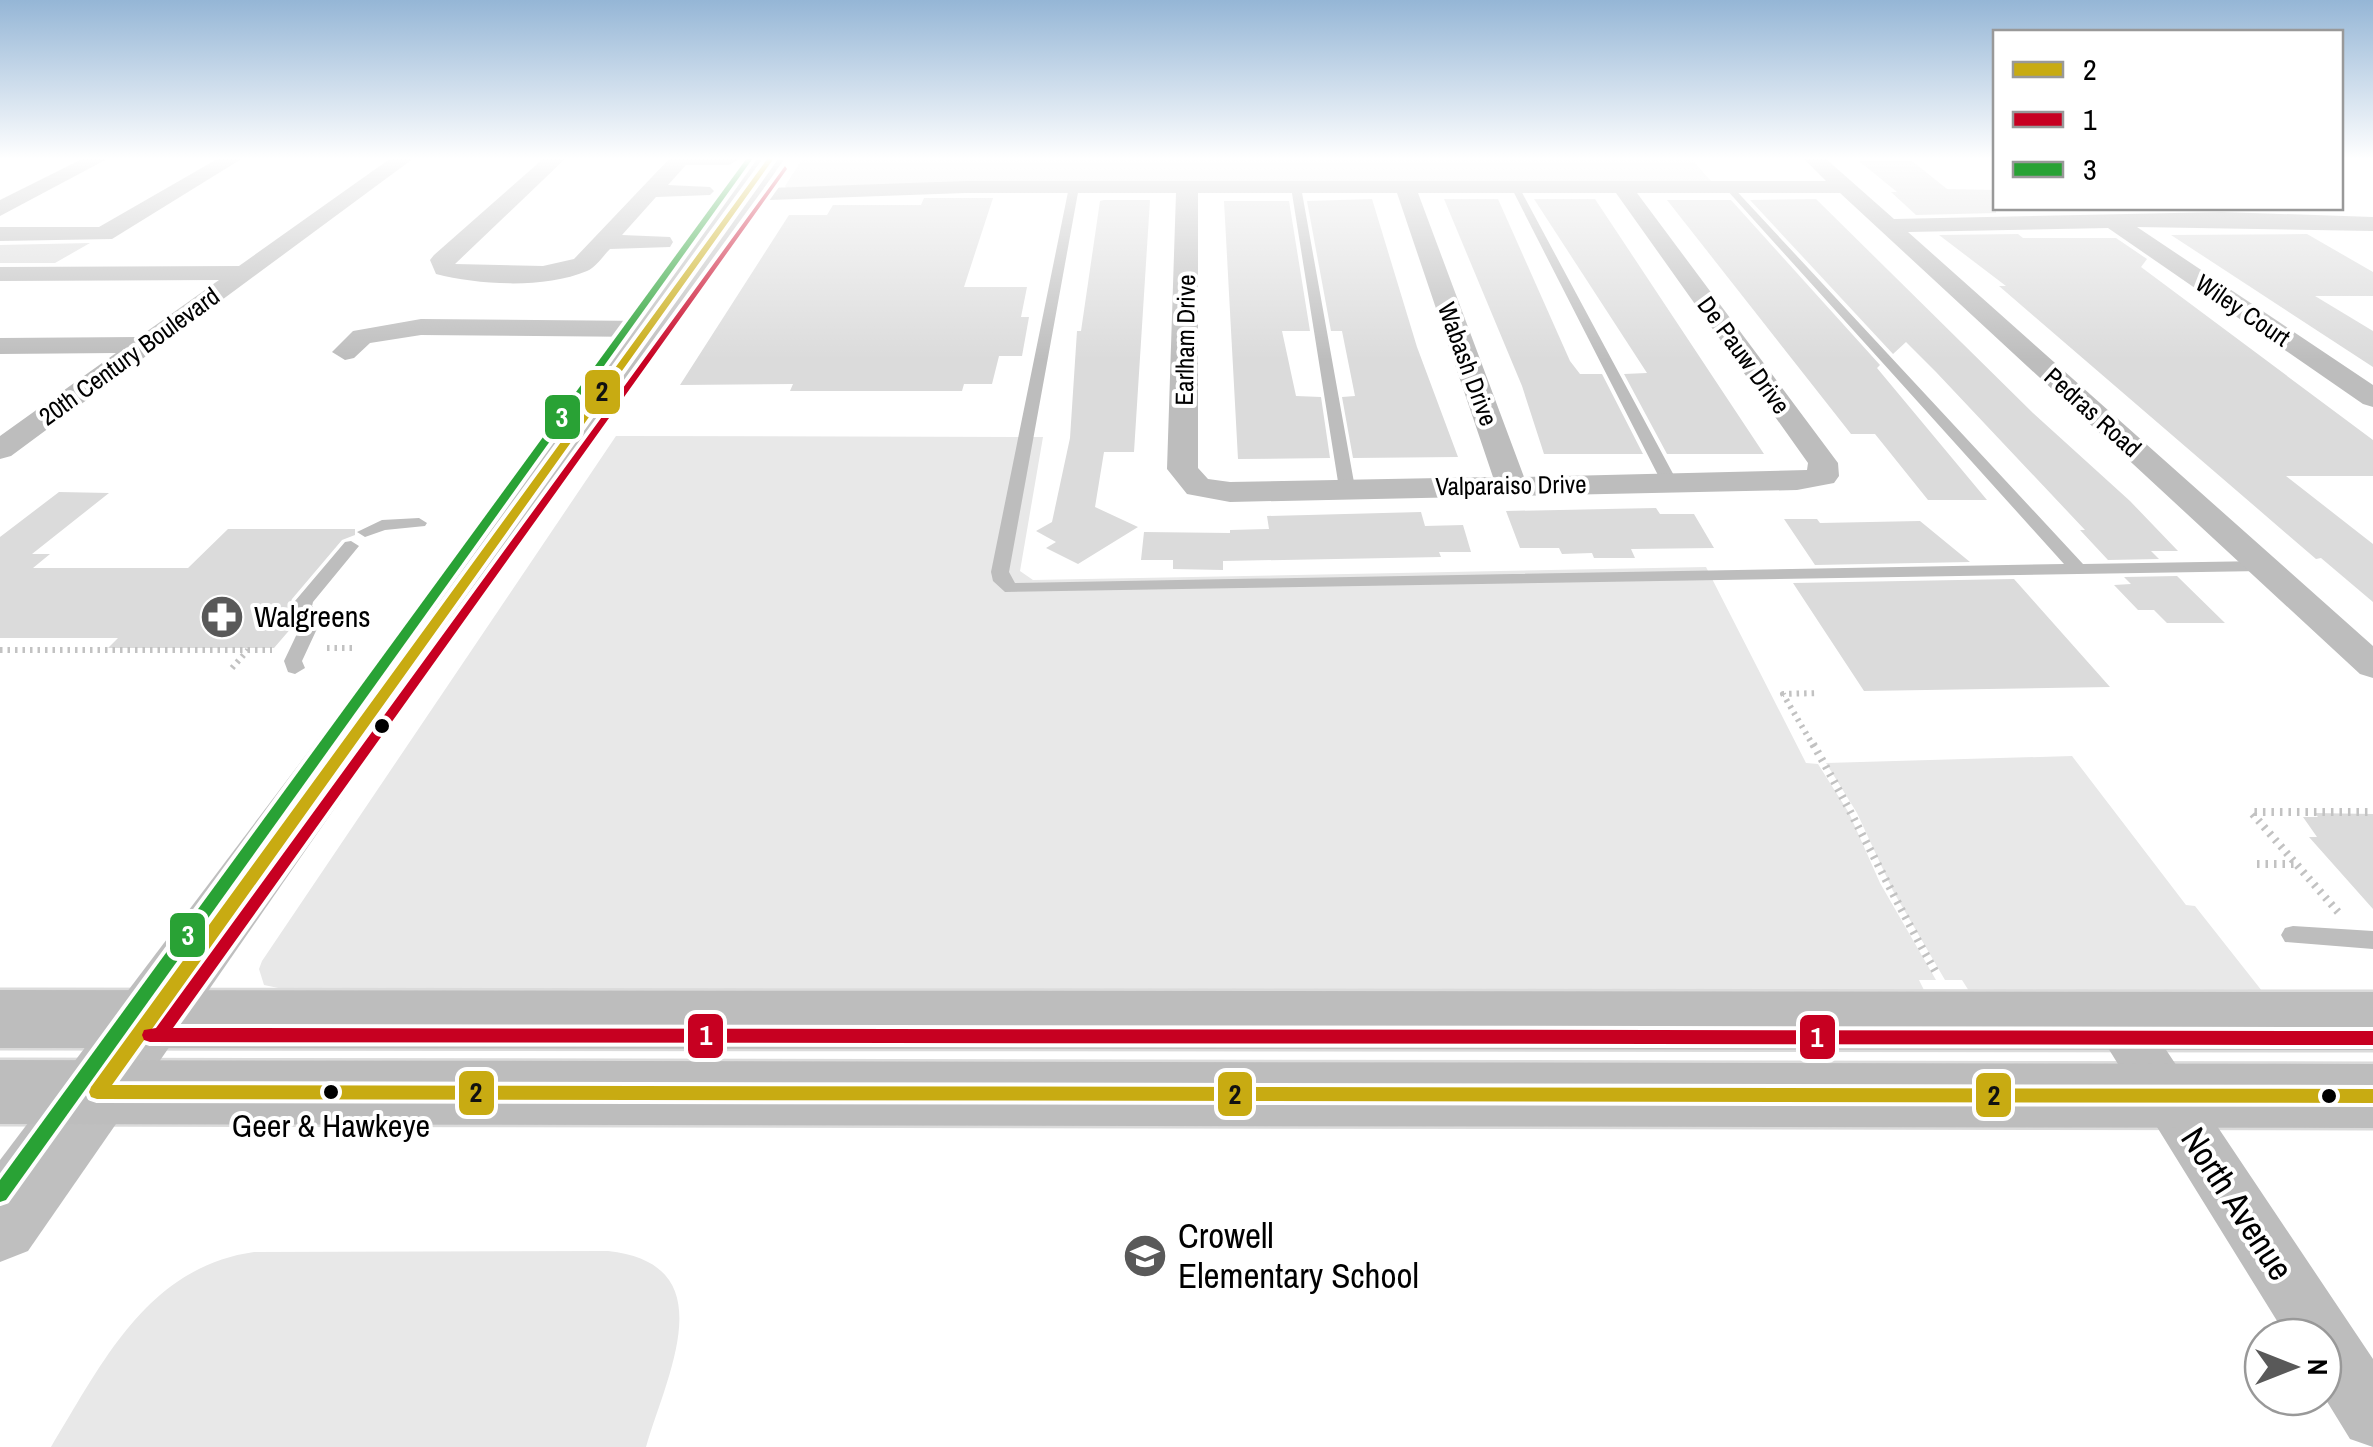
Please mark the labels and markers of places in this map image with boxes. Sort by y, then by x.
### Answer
pharmacy icon: Walgreens [199,594,245,640]
place label: Walgreens [254,596,371,636]
unlabelled marker [372,716,392,736]
marker: Geer & Hawkeye [321,1082,341,1102]
unlabelled marker [2319,1086,2339,1106]
place label: Geer & Hawkeye [232,1104,430,1147]
place label: Crowell Elementary School [1178,1212,1419,1299]
school or university icon: Crowell Elementary School [1122,1233,1168,1279]

